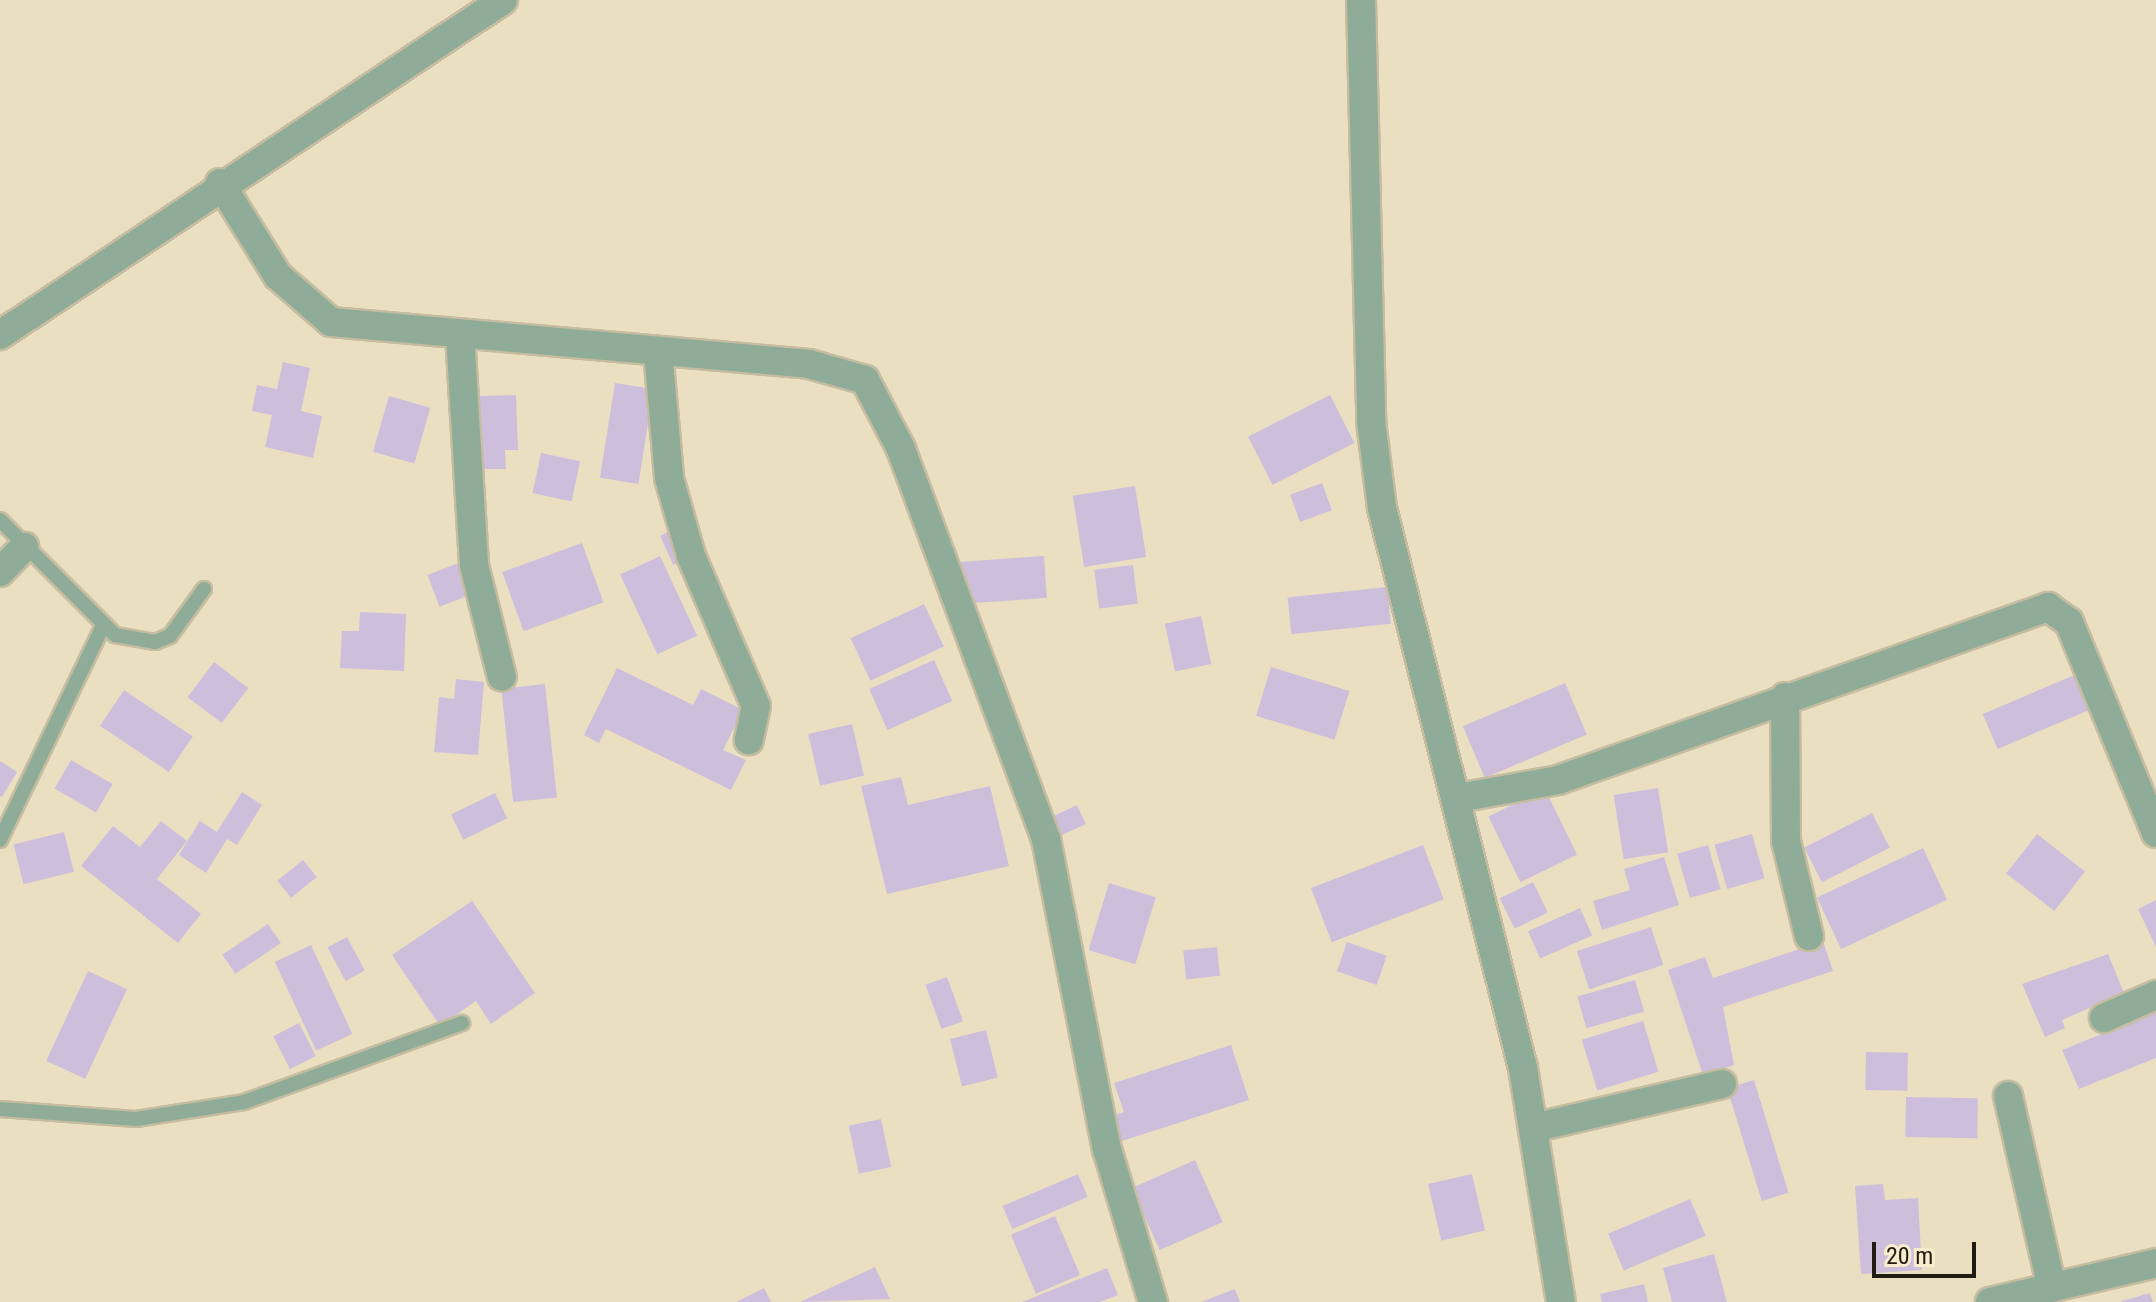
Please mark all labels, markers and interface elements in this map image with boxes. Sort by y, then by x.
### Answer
scale bar [1876,1226,1980,1276]
text: 20 m [1886,1242,1933,1270]

